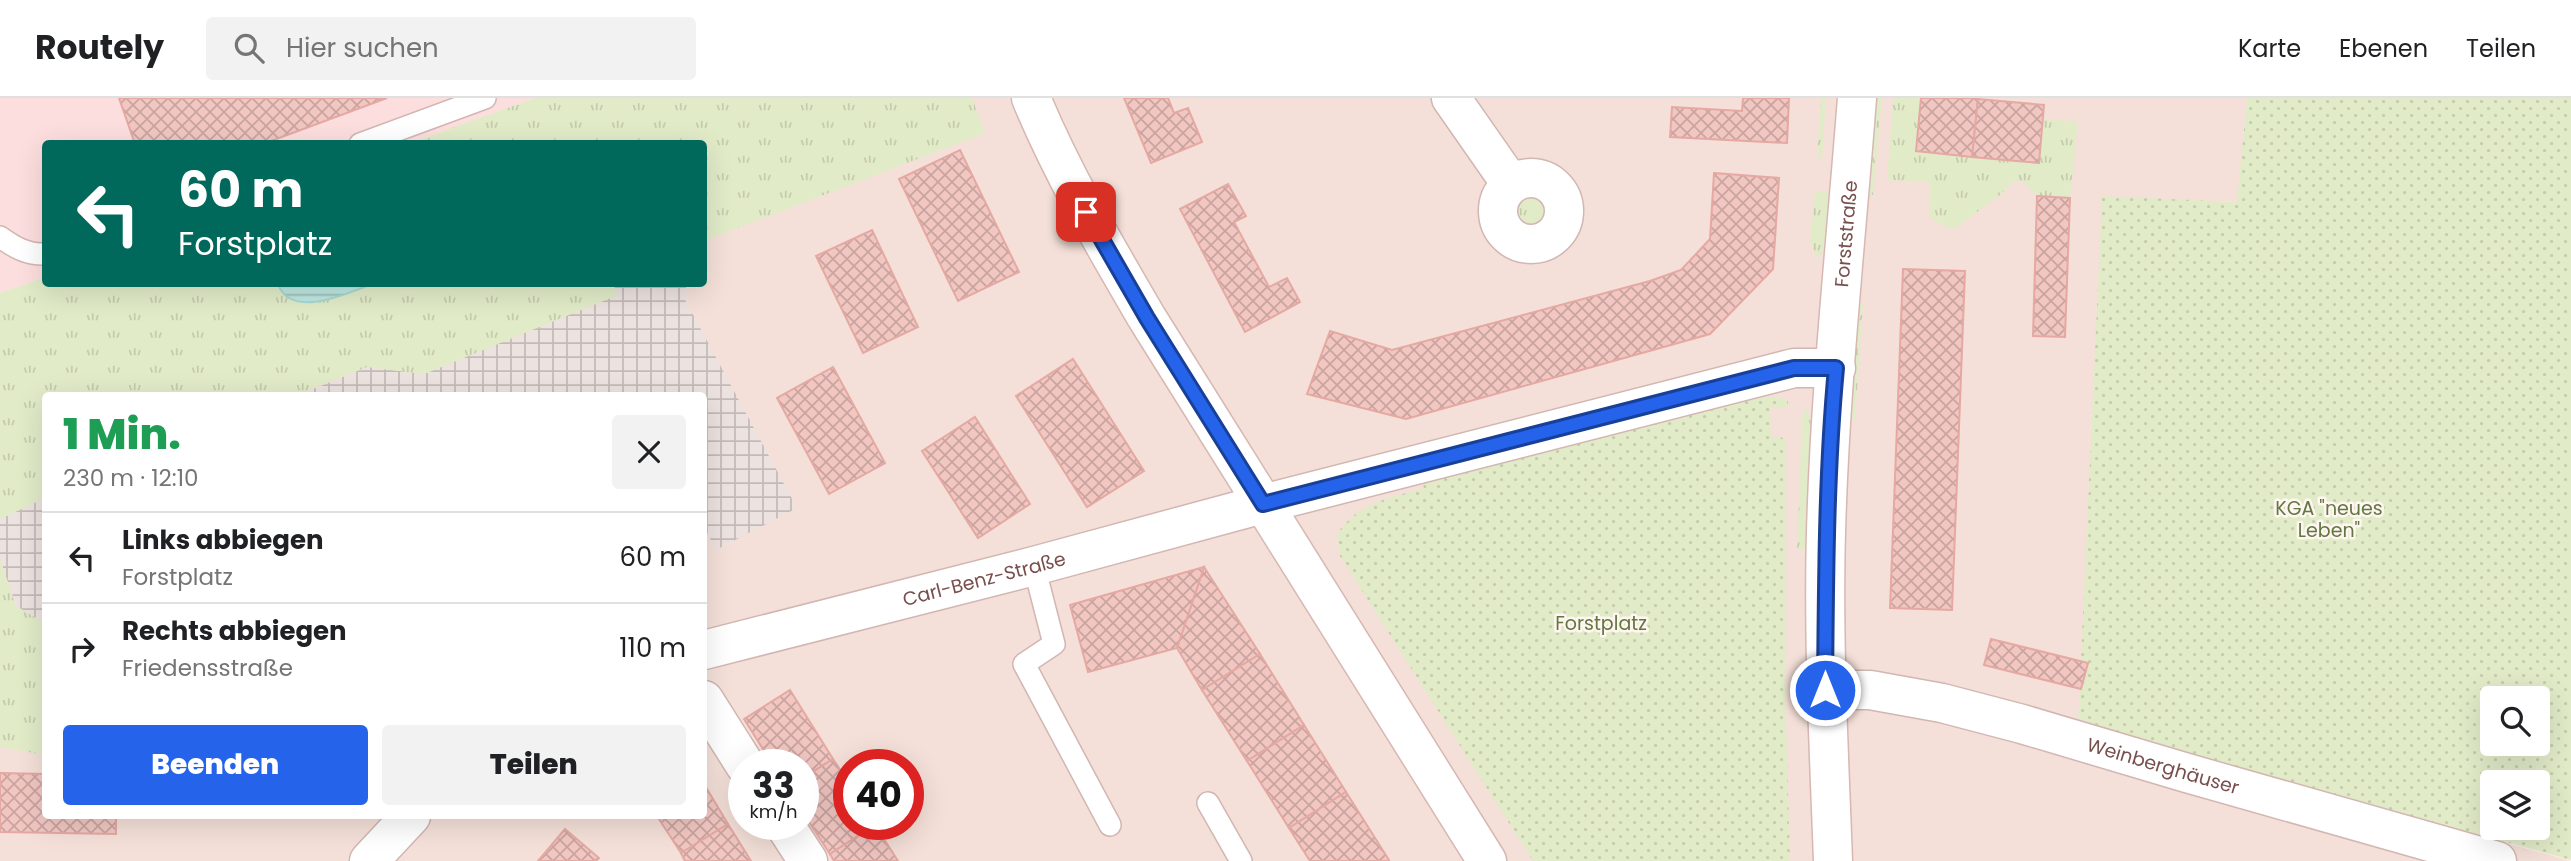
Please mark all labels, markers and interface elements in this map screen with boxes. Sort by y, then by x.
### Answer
search box [206,17,696,80]
text: Routely [35,24,164,71]
icon: search [230,29,268,67]
text: Hier suchen [286,30,439,66]
text: Karte [2238,32,2301,65]
text: Ebenen [2339,32,2428,65]
text: Teilen [2466,32,2536,65]
text: 60 m [178,156,303,224]
icon: left [63,168,154,259]
street label: Forststraße [1828,179,1864,288]
pin [1056,182,1116,242]
icon: arrive [1067,193,1105,231]
text: Forstplatz [178,221,332,266]
text: 1 Min. [63,405,181,464]
button: close [612,415,686,489]
text: 230 m · 12:10 [63,462,199,494]
park label: KGA "neues Leben" [2275,495,2383,544]
text: Links abbiegen [122,522,324,558]
icon: left [63,539,101,577]
text: 60 m [619,539,686,575]
street label: Carl-Benz-Straße [900,545,1069,613]
text: Forstplatz [122,561,233,593]
park label: Forstplatz [1555,610,1647,637]
text: Rechts abbiegen [122,613,347,649]
icon: right [63,630,101,668]
text: 110 m [619,630,686,666]
text: Friedensstraße [122,652,293,684]
position arrow [1788,653,1862,727]
map controls [2480,686,2550,840]
button: search [2480,686,2550,756]
button: Beenden [63,725,368,805]
button: Teilen [382,725,686,805]
street label: Weinberghäuser [2083,731,2242,801]
speed limit sign: 40 [833,749,924,840]
text: 33 [752,761,795,810]
button: layers [2480,770,2550,840]
text: km/h [750,799,797,824]

